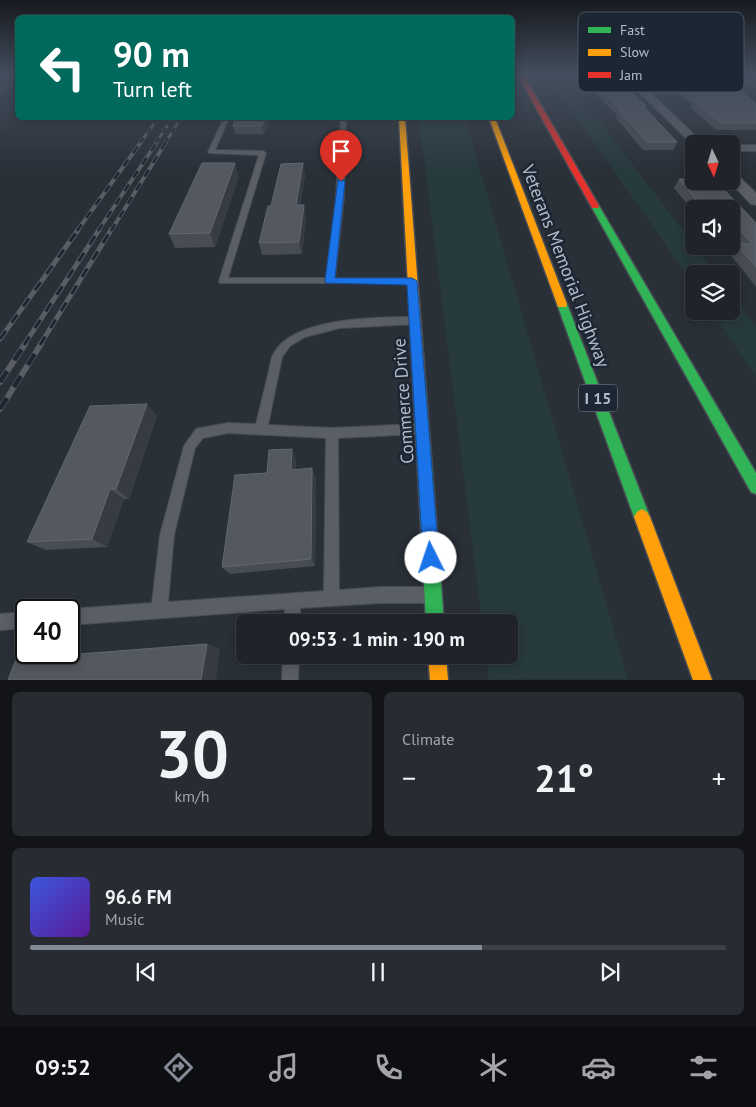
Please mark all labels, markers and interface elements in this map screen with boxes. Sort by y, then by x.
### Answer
legend [578,12,744,92]
text: Fast [620,21,645,39]
text: 90 m [113,31,190,77]
icon: left [30,35,95,100]
text: Slow [620,43,650,61]
text: Jam [619,66,642,84]
text: Turn left [113,75,192,103]
pin [320,130,362,181]
north arrow [685,135,740,190]
map controls [685,135,740,320]
icon: arrive [327,137,355,165]
street label: Veterans Memorial Highway [516,160,616,371]
button: sound [685,200,740,255]
button: layers [685,265,740,320]
street label: Commerce Drive [387,337,419,465]
road number: I 15 [579,384,617,412]
position arrow [404,531,456,583]
speed limit sign: 40 [15,599,80,664]
text: 09:53 · 1 min · 190 m [289,627,465,651]
text: 30 [155,711,229,795]
text: Climate [402,729,454,749]
text: 21° [534,753,594,802]
text: − [402,759,416,796]
text: + [712,759,726,796]
text: km/h [174,786,210,806]
text: 96.6 FM [105,885,172,909]
text: Music [105,909,145,929]
icon: previous [132,958,160,986]
icon: pause [364,958,392,986]
icon: next [596,958,624,986]
icon: directions [161,1050,196,1085]
icon: music [266,1050,301,1085]
icon: phone [371,1050,406,1085]
icon: climate [476,1050,511,1085]
icon: car [581,1050,616,1085]
icon: filters [686,1050,721,1085]
text: 09:52 [35,1053,91,1081]

